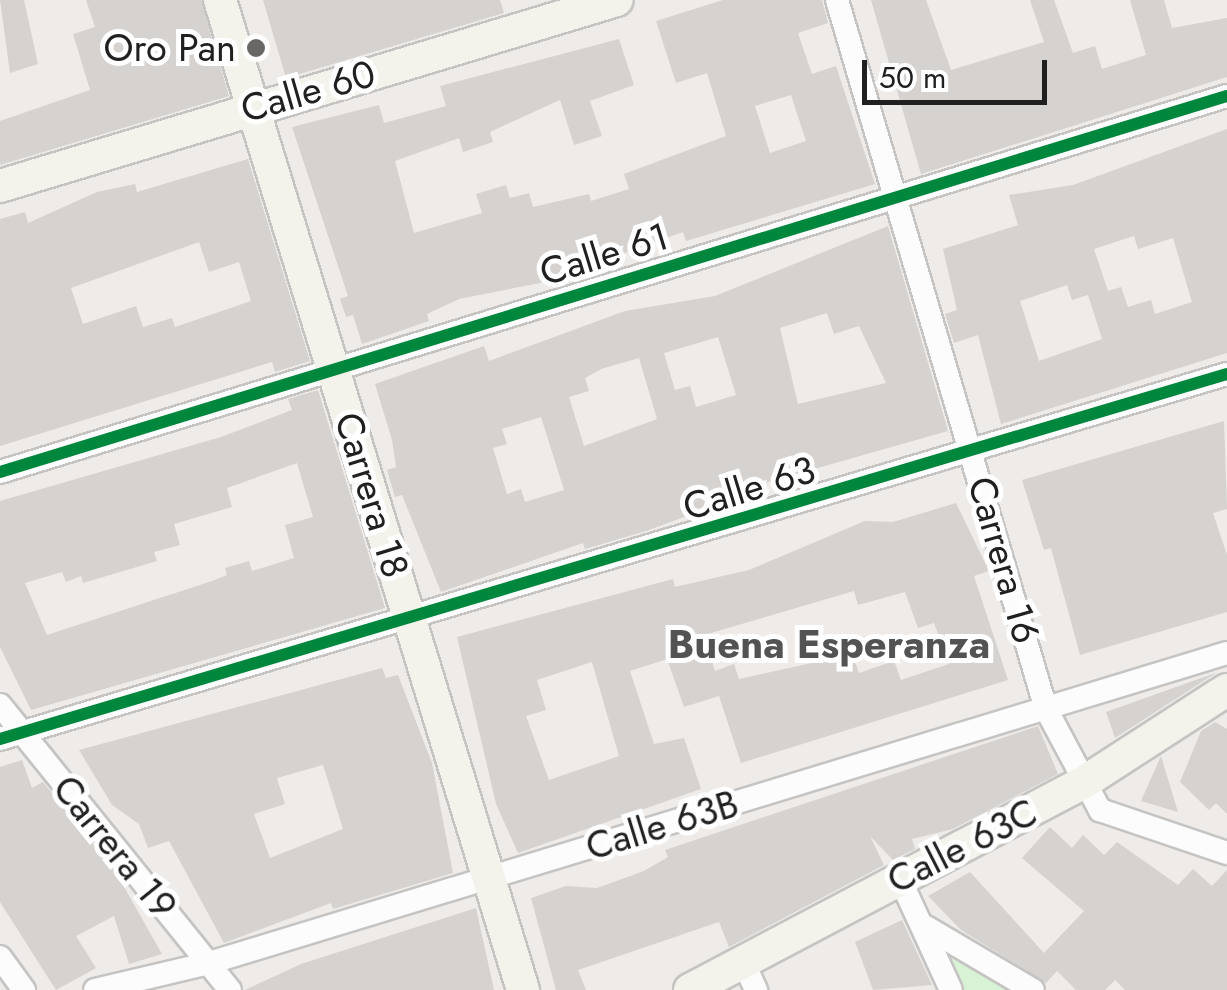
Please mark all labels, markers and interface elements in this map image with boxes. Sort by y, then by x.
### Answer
place label: Oro Pan [103,25,236,71]
marker: Oro Pan [245,37,267,59]
scale bar [867,40,1052,102]
street label: Calle 60 [236,50,380,132]
text: 50 m [879,56,946,99]
street label: Calle 61 [534,213,674,295]
street label: Carrera 18 [325,407,419,583]
street label: Calle 63 [678,446,820,530]
street label: Carrera 16 [959,471,1049,649]
district label: Buena Esperanza [668,620,990,668]
street label: Carrera 19 [43,766,187,928]
street label: Calle 63B [580,780,744,870]
street label: Calle 63C [880,789,1044,903]

